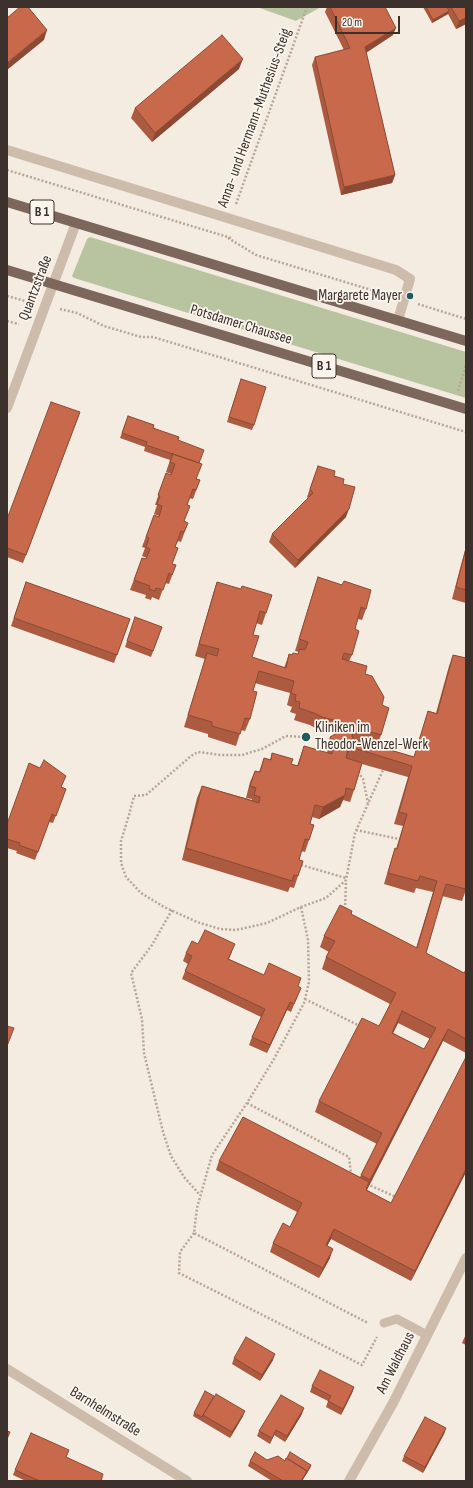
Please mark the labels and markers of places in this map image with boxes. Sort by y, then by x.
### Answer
place label: Margarete Mayer [318,287,402,305]
marker: Margarete Mayer [405,291,415,301]
place label: Kliniken im Theodor-Wenzel-Werk [315,719,428,754]
marker: Kliniken im Theodor-Wenzel-Werk [300,731,312,743]

